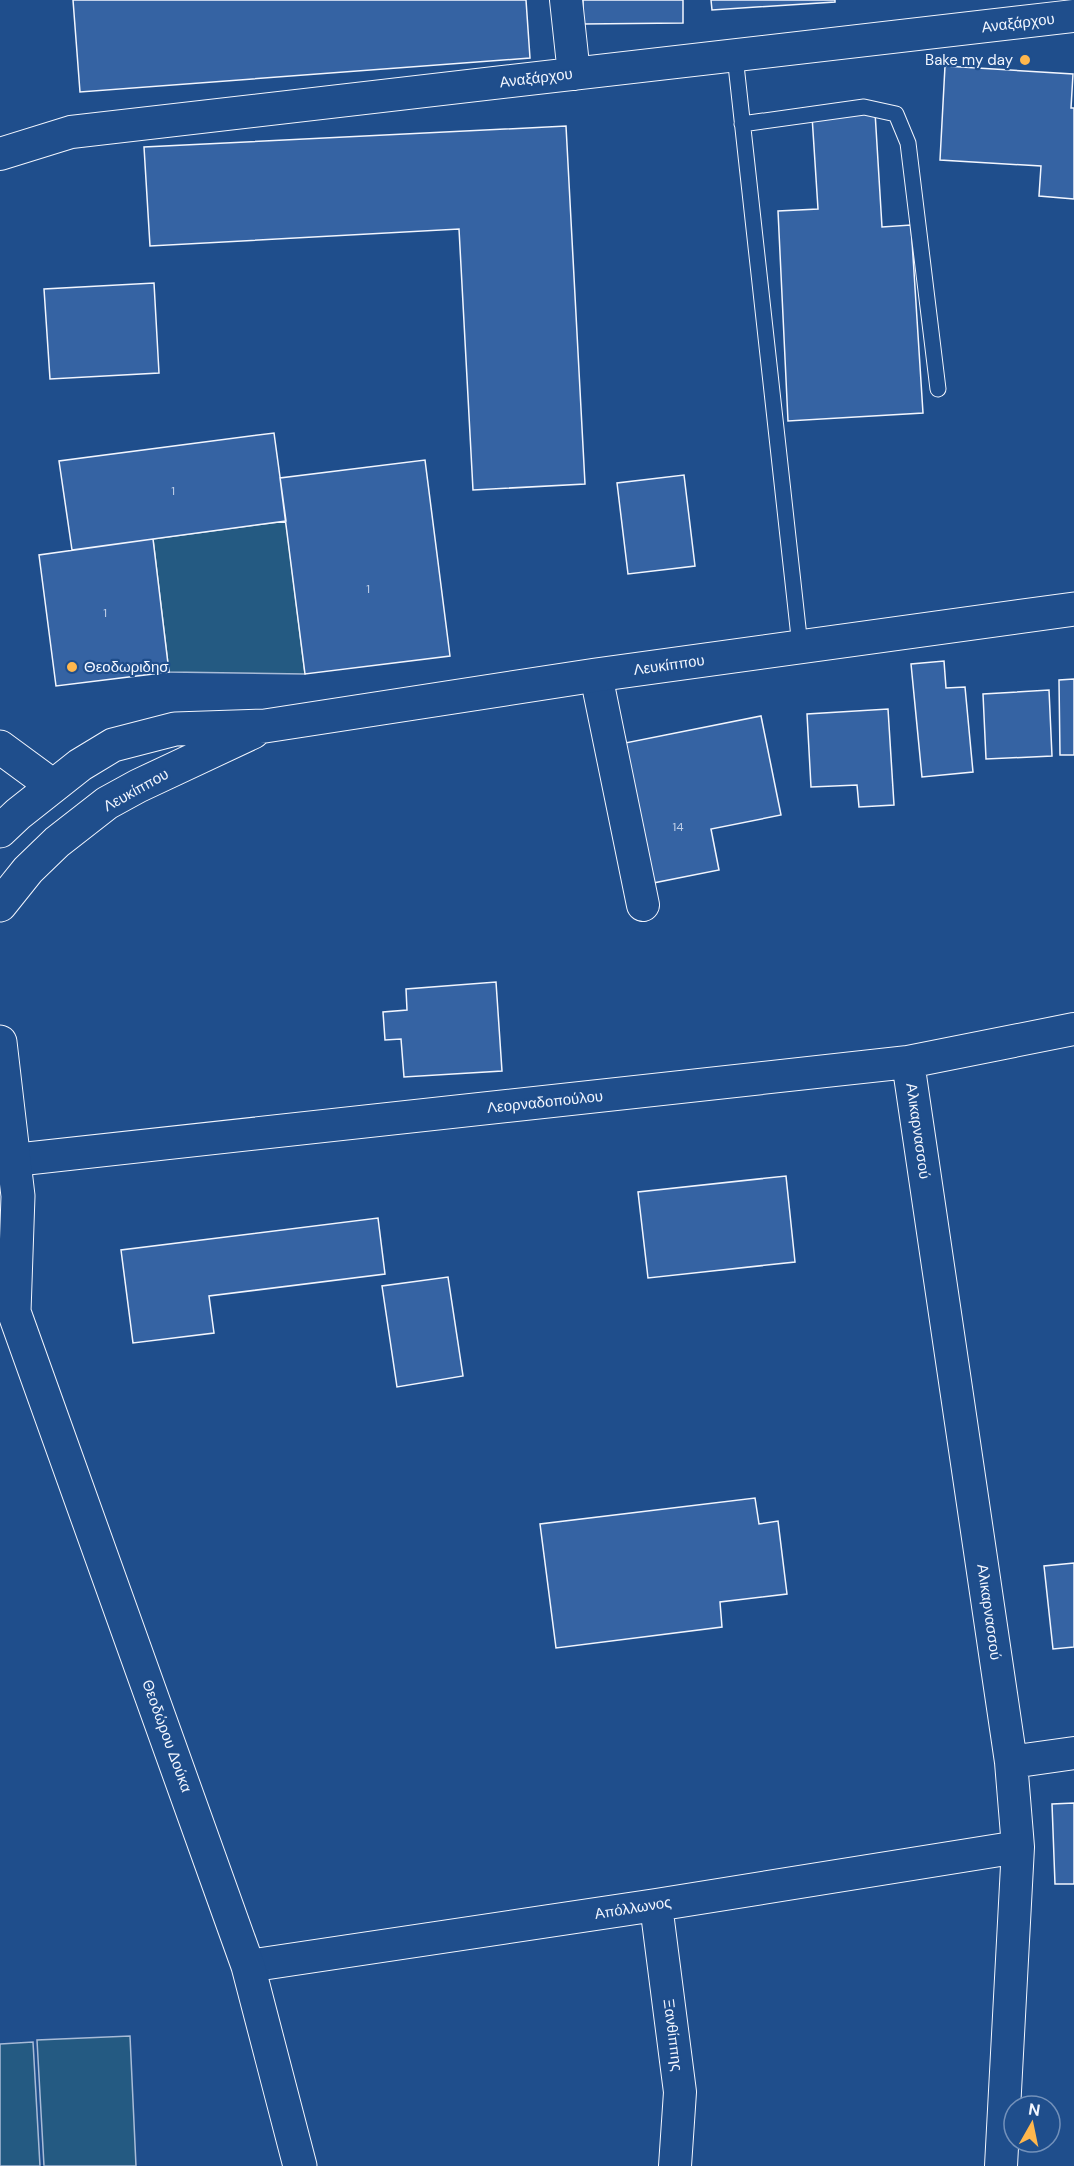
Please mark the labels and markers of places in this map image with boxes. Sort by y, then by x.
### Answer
place label: Bake my day [925,50,1014,70]
marker: Bake my day [1018,53,1032,67]
place label: Θεοδωριδησ [84,657,169,677]
marker: Θεοδωριδησ [65,660,79,674]

